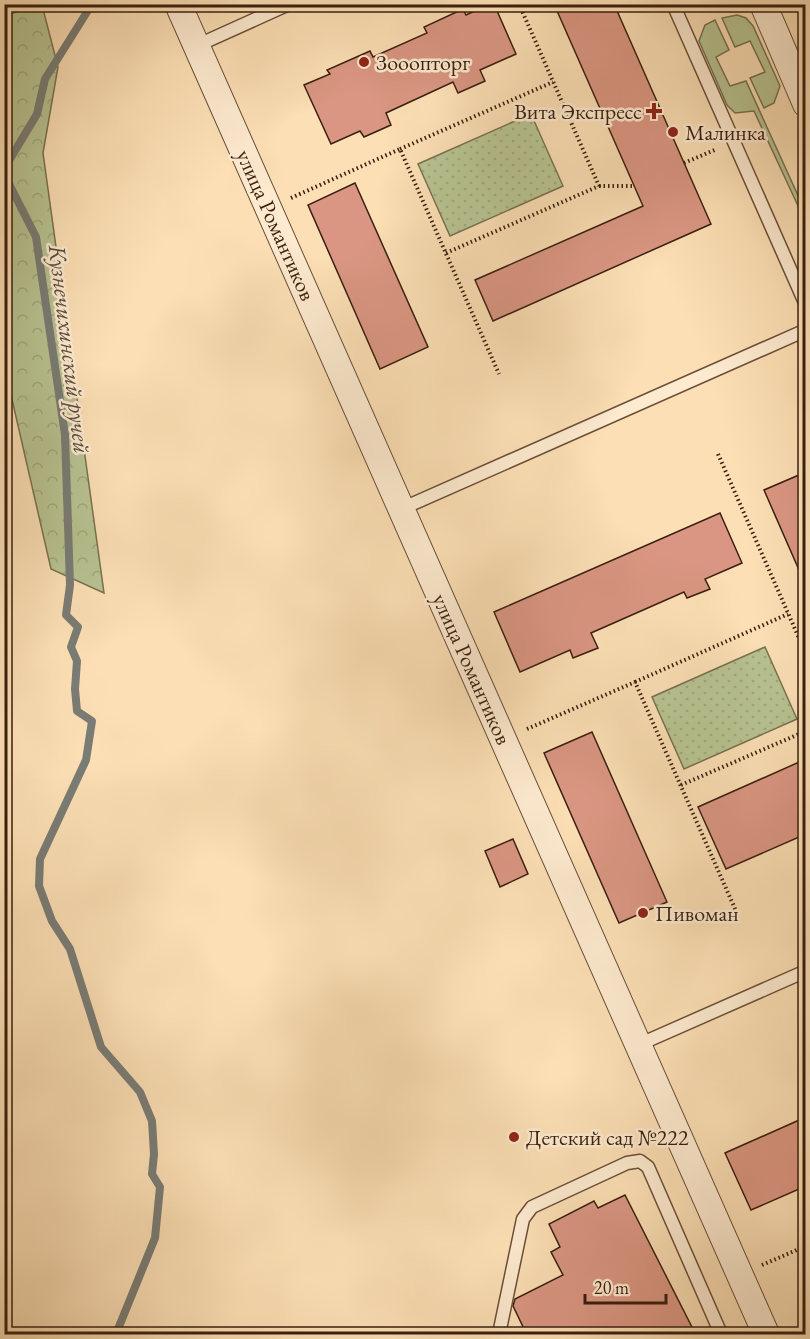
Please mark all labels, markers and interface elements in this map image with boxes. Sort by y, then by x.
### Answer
place label: Зооопторг [376,48,470,77]
marker: Зооопторг [357,55,371,69]
place label: Вита Экспресс [514,97,642,126]
marker: Вита Экспресс [647,104,661,118]
place label: Малинка [685,118,766,147]
marker: Малинка [666,125,680,139]
street label: улица Романтиков [230,145,322,305]
water label: Кузнечихинский ручей [42,242,98,455]
street label: улица Романтиков [426,589,518,749]
place label: Пивоман [655,899,739,928]
marker: Пивоман [636,906,650,920]
place label: Детский сад №222 [526,1123,689,1152]
marker: Детский сад №222 [507,1130,521,1144]
scale bar [585,1267,666,1305]
text: 20 m [594,1276,629,1299]

